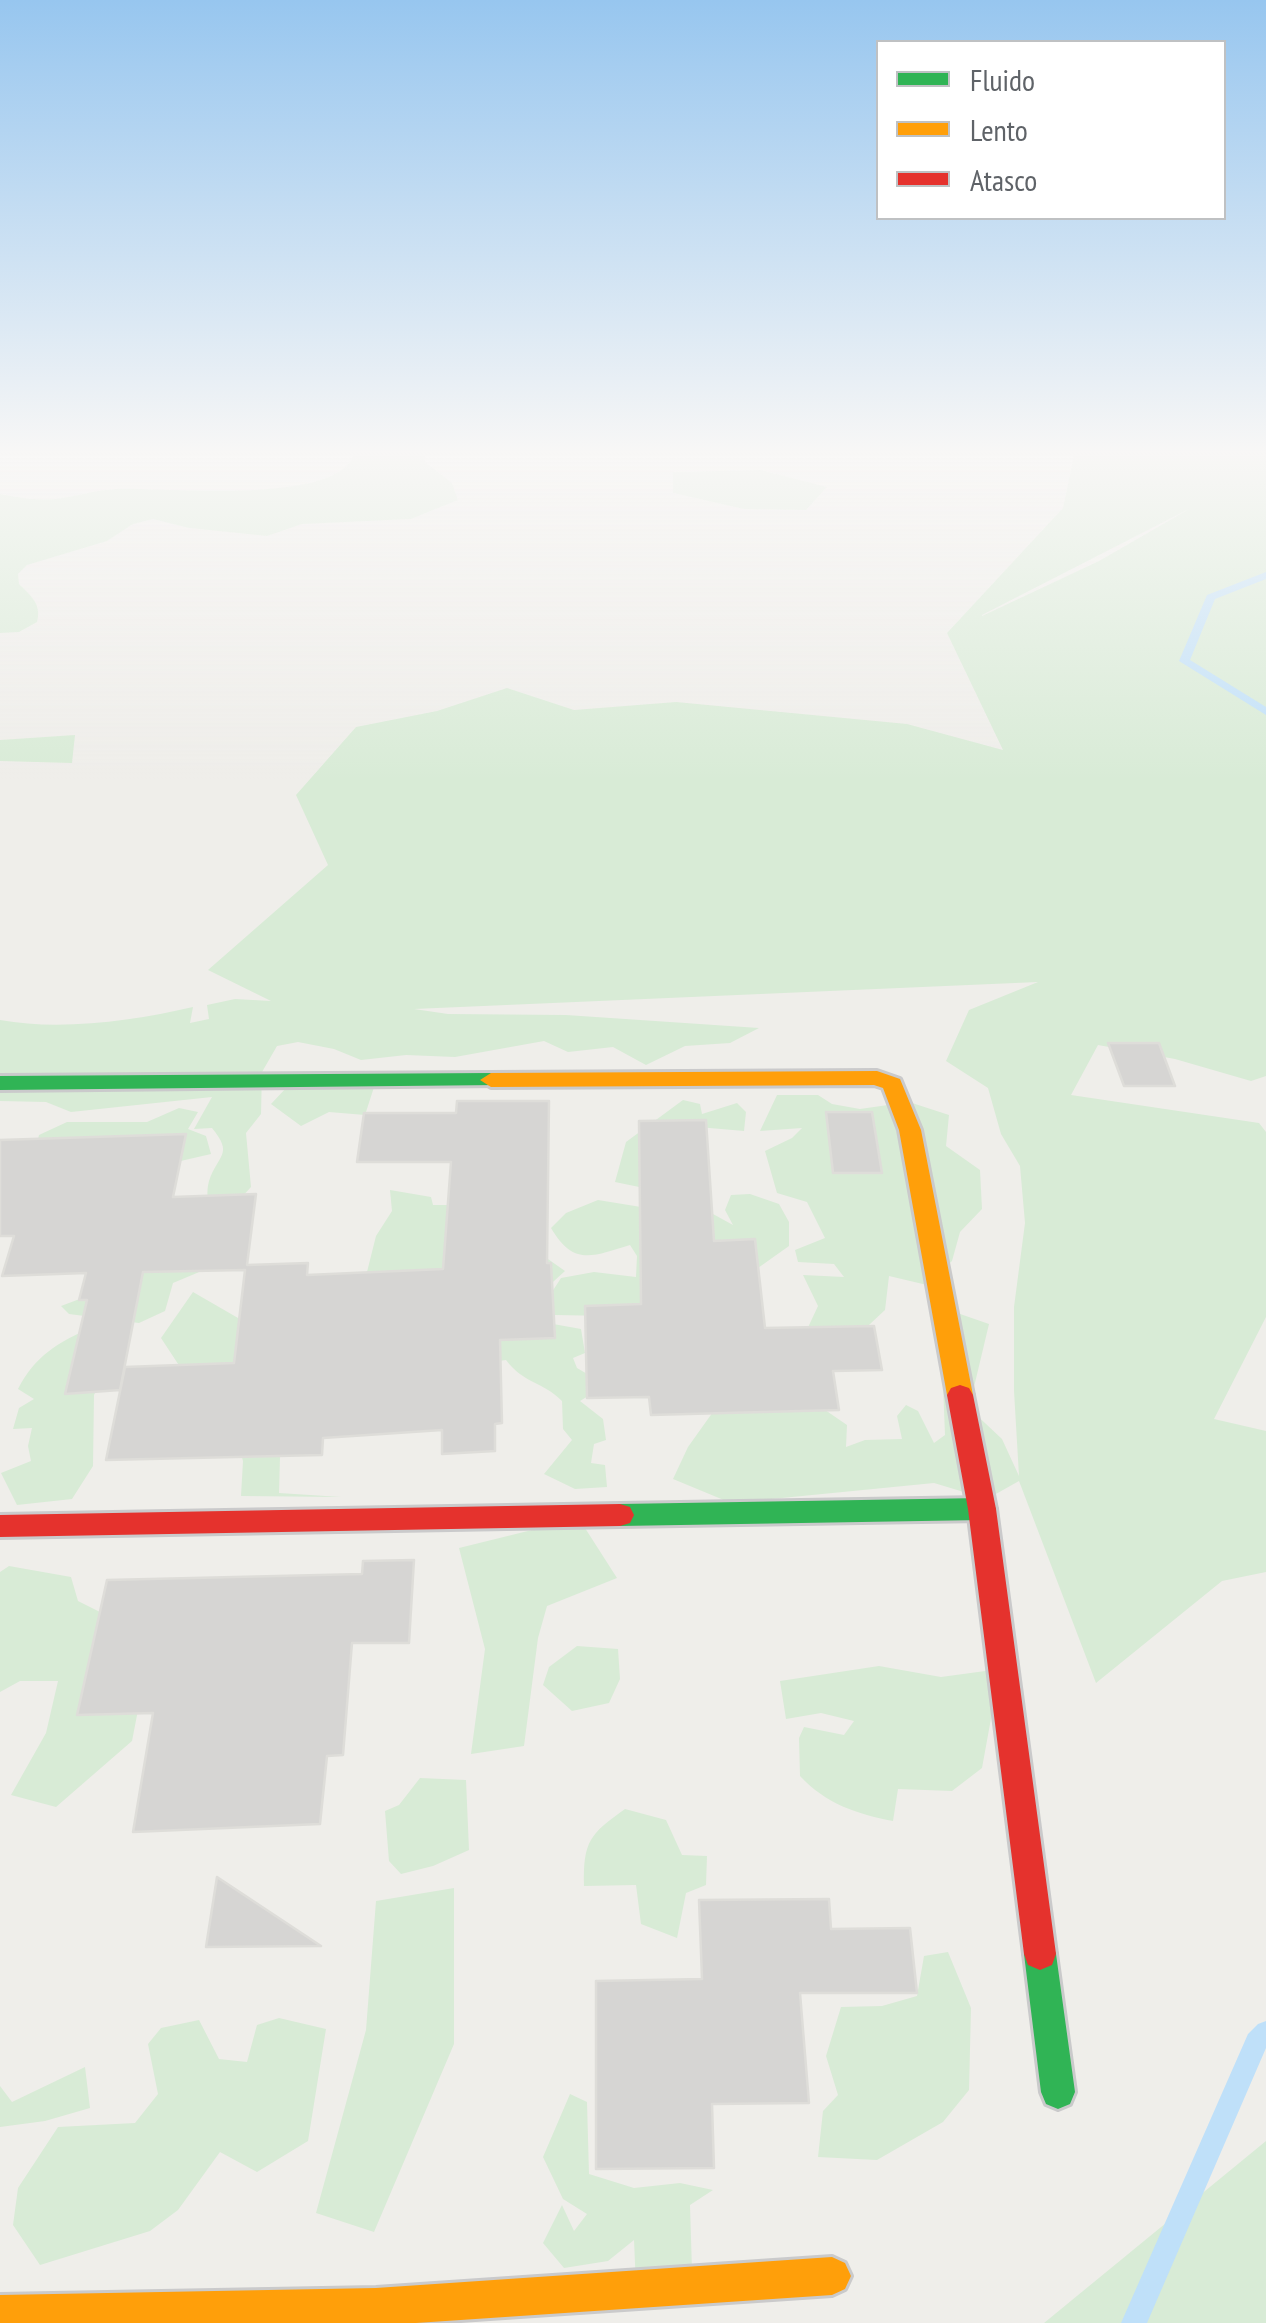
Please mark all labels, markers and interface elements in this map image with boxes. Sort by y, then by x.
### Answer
legend [876,40,1226,220]
text: Fluido [970,60,1035,99]
text: Lento [970,110,1028,149]
text: Atasco [970,160,1037,199]

